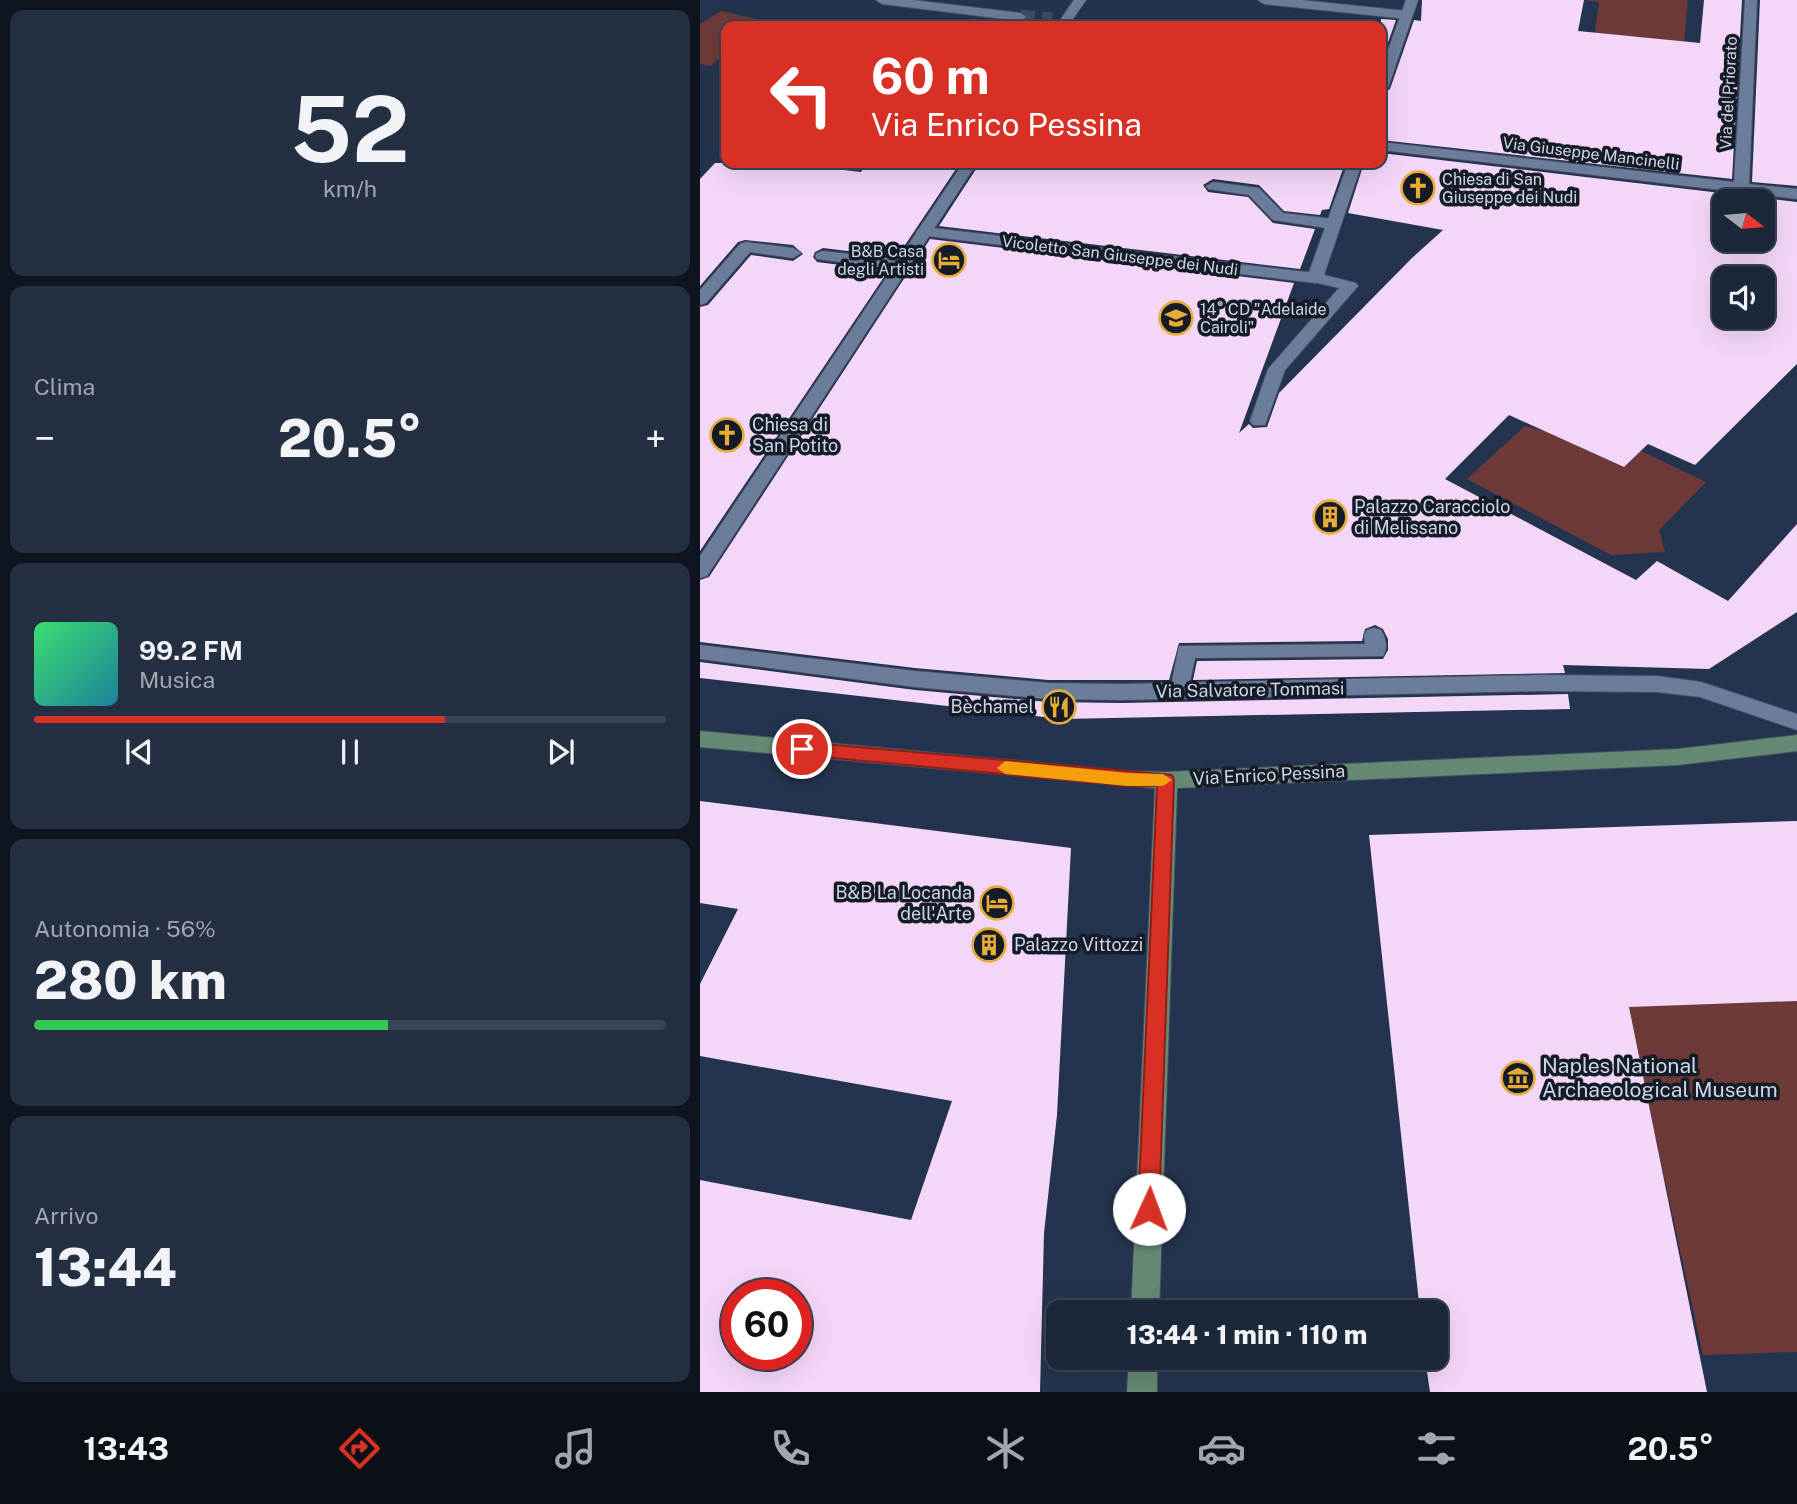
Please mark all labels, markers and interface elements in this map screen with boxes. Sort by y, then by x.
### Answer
street label: Via del Priorato [1716,36,1741,150]
text: 60 m [871,47,990,105]
icon: left [756,49,847,140]
text: 52 [290,76,410,182]
text: Via Enrico Pessina [871,106,1142,143]
street label: Via Giuseppe Mancinelli [1501,133,1680,174]
church icon: Chiesa di San Giuseppe dei Nudi [1399,169,1437,207]
place label: Chiesa di San Giuseppe dei Nudi [1442,170,1577,207]
text: km/h [323,175,377,202]
north arrow [1712,189,1774,252]
map controls [1712,189,1775,329]
street label: Vicoletto San Giuseppe dei Nudi [1001,232,1239,279]
hotel icon: B&B Casa degli Artisti [930,241,968,279]
place label: B&B Casa degli Artisti [837,242,924,279]
button: sound [1712,266,1775,329]
school or university icon: 14° CD "Adelaide Cairoli" [1157,299,1195,337]
place label: 14° CD "Adelaide Cairoli" [1200,300,1327,337]
text: Clima [34,373,95,400]
text: 20.5° [278,408,422,469]
place label: Chiesa di San Potito [752,414,838,456]
text: − [34,416,55,461]
text: + [645,416,666,461]
church icon: Chiesa di San Potito [708,416,746,454]
place label: Palazzo Caracciolo di Melissano [1354,496,1510,538]
building icon: Palazzo Caracciolo di Melissano [1311,498,1349,536]
text: 99.2 FM [139,635,243,666]
text: Musica [139,666,215,693]
street label: Via Salvatore Tommasi [1155,677,1345,702]
restaurant icon: Bèchamel [1040,688,1078,726]
place label: Bèchamel [950,696,1034,717]
pin [772,719,832,779]
icon: arrive [783,730,821,768]
icon: previous [120,733,158,771]
icon: pause [331,733,369,771]
icon: next [542,733,580,771]
street label: Via Enrico Pessina [1192,760,1346,789]
place label: B&B La Locanda dell'Arte [835,882,972,924]
hotel icon: B&B La Locanda dell'Arte [978,884,1016,922]
text: Autonomia · 56% [34,915,216,942]
building icon: Palazzo Vittozzi [970,926,1008,964]
place label: Palazzo Vittozzi [1014,934,1143,955]
text: 280 km [34,950,227,1011]
place label: Naples National Archaeological Museum [1542,1053,1778,1102]
museum icon: Naples National Archaeological Museum [1499,1059,1537,1097]
position arrow [1112,1172,1186,1246]
text: Arrivo [34,1202,98,1229]
text: 13:44 [34,1237,177,1298]
speed limit sign: 60 [721,1279,812,1370]
text: 13:44 · 1 min · 110 m [1127,1319,1367,1350]
icon: directions [335,1424,384,1473]
icon: music [551,1424,600,1473]
icon: phone [766,1424,815,1473]
icon: climate [981,1424,1030,1473]
icon: car [1197,1424,1246,1473]
icon: filters [1412,1424,1461,1473]
text: 13:43 [83,1430,169,1467]
text: 20.5° [1627,1430,1714,1467]

